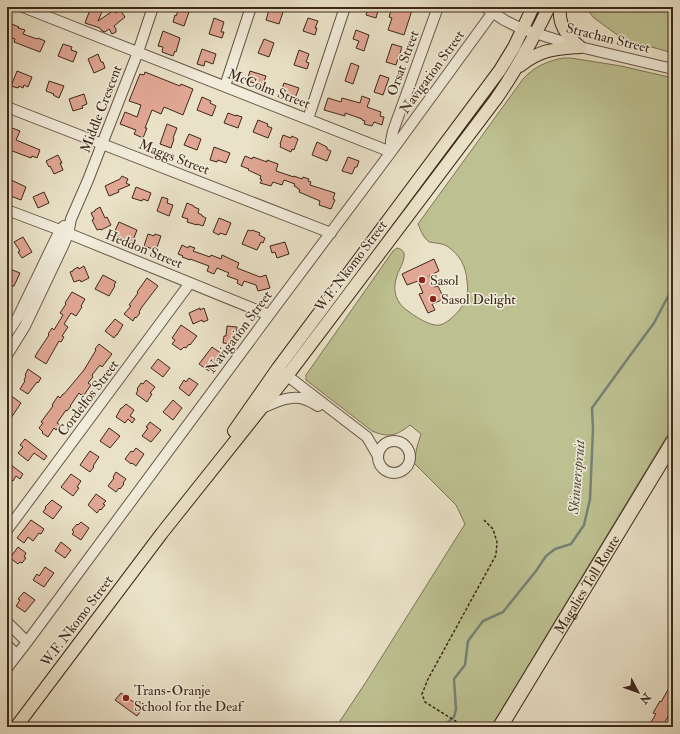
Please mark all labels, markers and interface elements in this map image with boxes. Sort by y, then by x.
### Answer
street label: Strachan Street [564,19,652,57]
street label: Navigation Street [396,27,468,117]
street label: Orsat Street [383,28,423,98]
street label: Middle Crescent [77,62,126,155]
street label: McColm Street [225,65,313,113]
street label: Maggs Street [136,136,212,178]
street label: W.F. Nkomo Street [311,217,391,316]
street label: Heddon Street [103,226,185,272]
place label: Sasol [430,272,459,289]
marker: Sasol [417,275,427,285]
street label: Navigation Street [202,287,276,377]
place label: Sasol Delight [441,291,516,308]
marker: Sasol Delight [428,294,438,304]
street label: Cordelfos Street [54,356,122,440]
water label: Skinnerspruit [564,438,590,516]
street label: Magalies Toll Route [550,532,623,637]
street label: W.F. Nkomo Street [37,572,117,671]
north arrow [618,672,658,712]
place label: Trans-Oranje School for the Deaf [134,682,245,715]
text: N [636,689,654,707]
marker: Trans-Oranje School for the Deaf [121,693,131,703]

